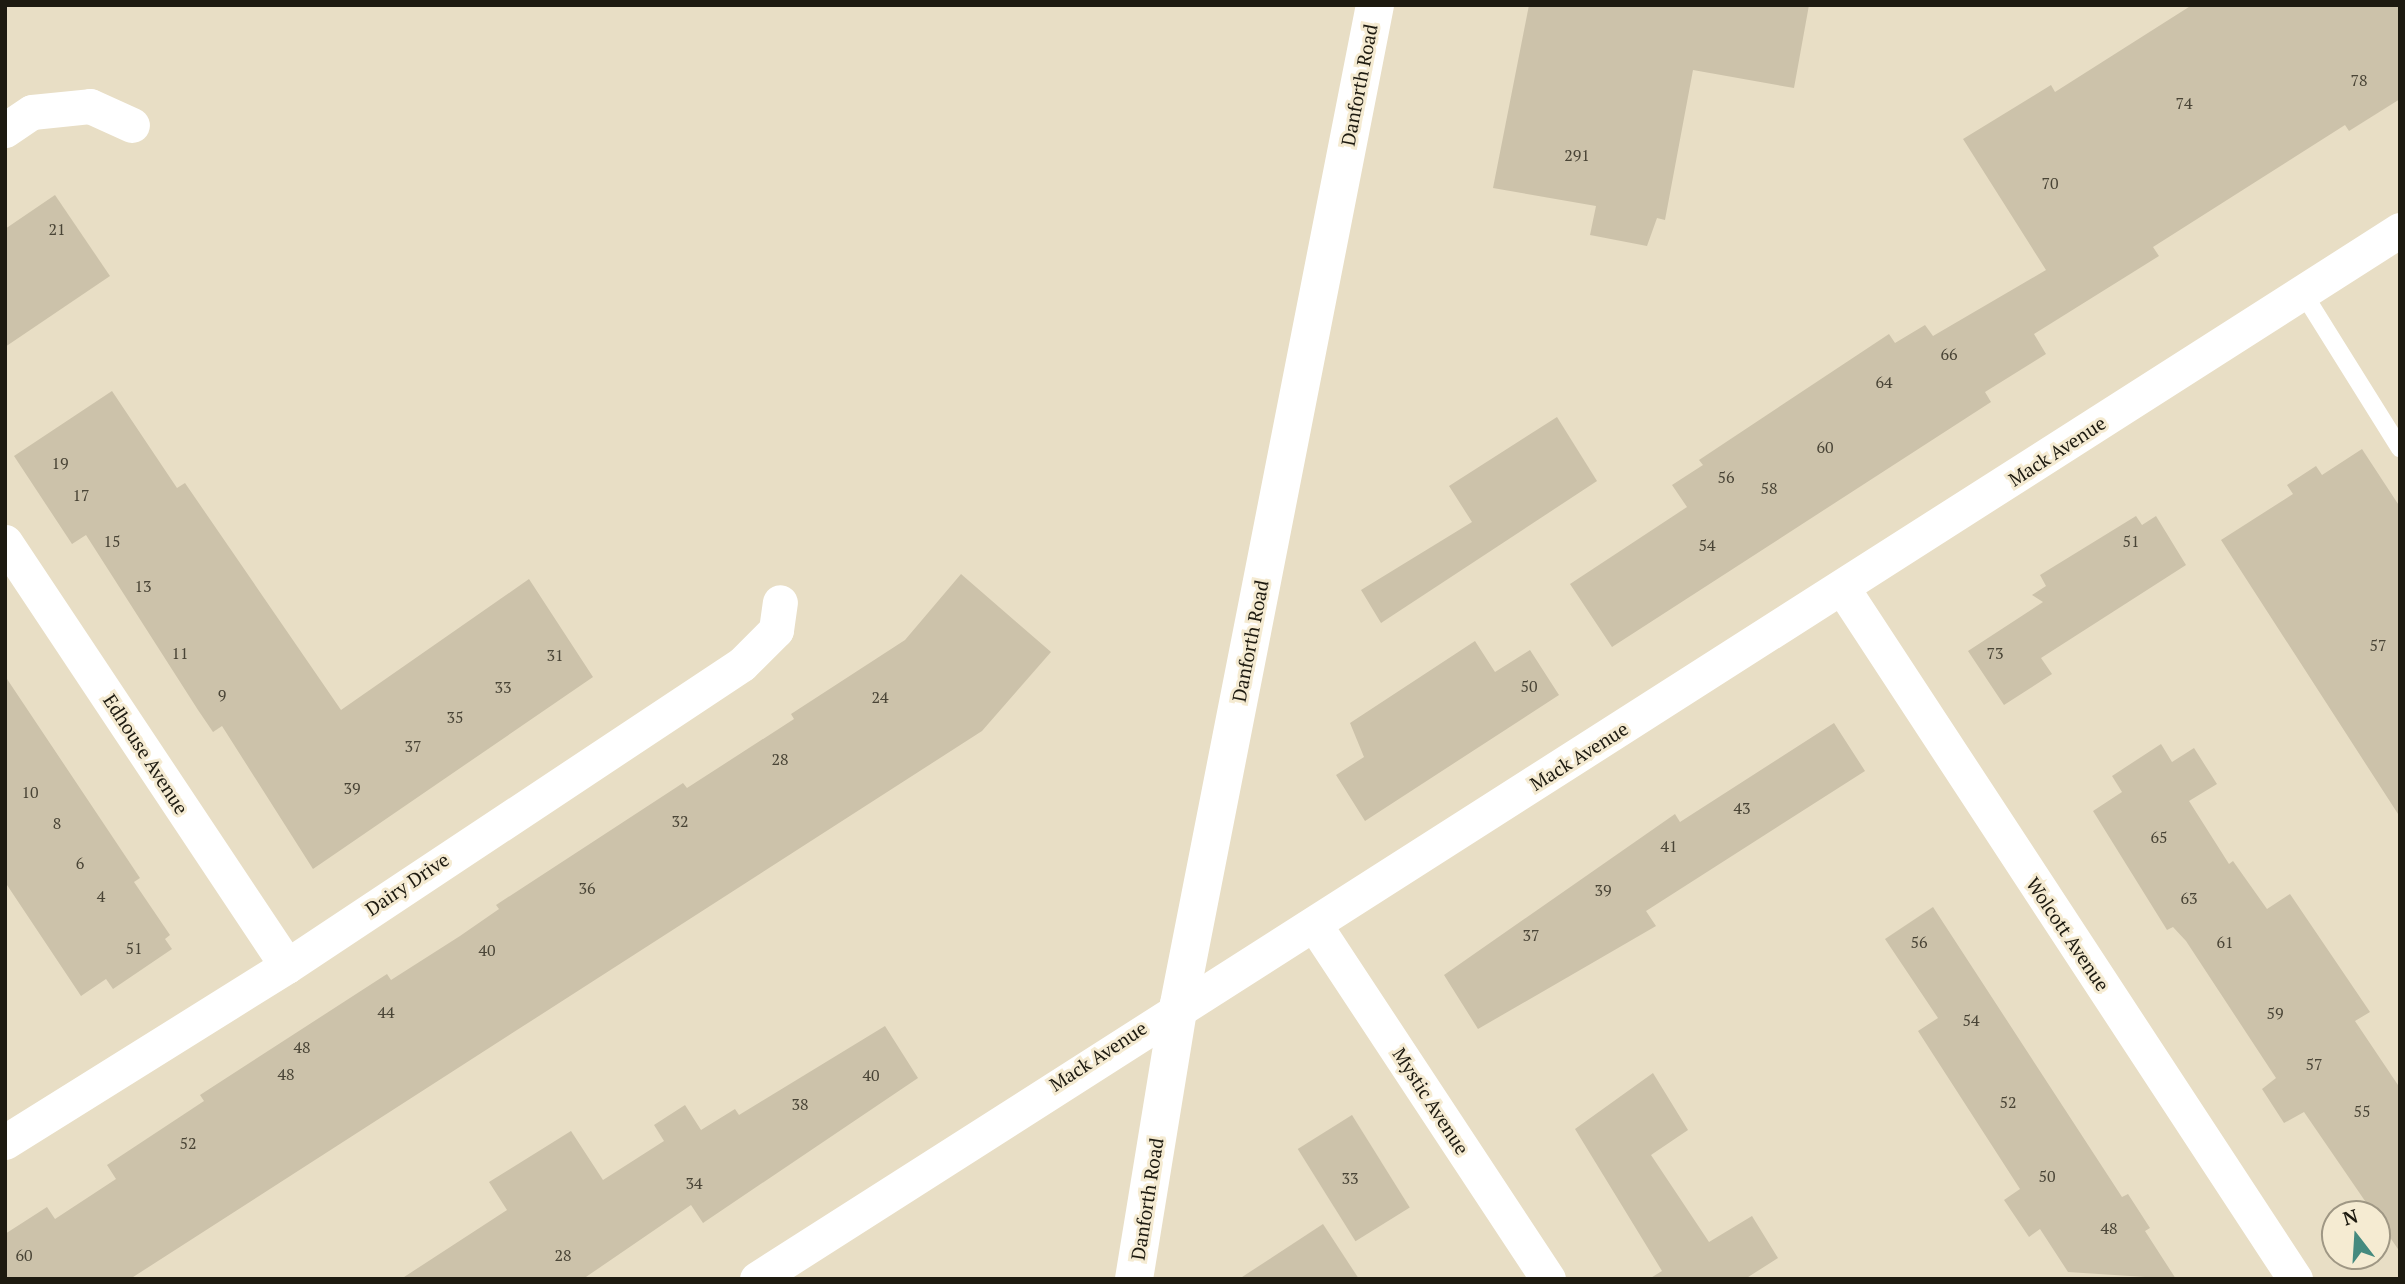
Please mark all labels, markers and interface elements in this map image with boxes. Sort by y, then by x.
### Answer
street label: Danforth Road [1336,22,1382,148]
house number: 78 [2350,70,2368,90]
house number: 74 [2175,93,2193,113]
house number: 291 [1564,145,1590,165]
house number: 70 [2041,173,2059,193]
house number: 21 [48,219,66,239]
house number: 66 [1940,344,1958,364]
house number: 64 [1875,372,1893,392]
street label: Mack Avenue [2004,411,2110,491]
house number: 60 [1816,437,1834,457]
house number: 19 [51,453,69,473]
house number: 56 [1717,467,1735,487]
house number: 58 [1760,478,1778,498]
house number: 17 [72,485,90,505]
house number: 15 [103,531,121,551]
house number: 51 [2122,531,2140,551]
house number: 54 [1698,535,1716,555]
house number: 13 [134,576,152,596]
street label: Danforth Road [1227,578,1273,704]
house number: 57 [2369,635,2387,655]
house number: 11 [171,643,189,663]
house number: 73 [1986,643,2004,663]
house number: 31 [546,645,564,665]
house number: 50 [1520,676,1538,696]
house number: 33 [494,677,512,697]
house number: 9 [218,685,226,705]
house number: 24 [871,687,889,707]
street label: Edhouse Avenue [99,690,193,818]
house number: 35 [446,707,464,727]
street label: Mack Avenue [1526,717,1632,795]
house number: 37 [404,736,422,756]
house number: 28 [771,749,789,769]
house number: 39 [343,778,361,798]
house number: 10 [21,782,39,802]
house number: 43 [1733,798,1751,818]
house number: 32 [671,811,689,831]
house number: 8 [53,813,61,833]
house number: 65 [2150,827,2168,847]
house number: 41 [1660,836,1678,856]
street label: Dairy Drive [361,848,453,920]
house number: 6 [76,853,84,873]
street label: Wolcott Avenue [2022,873,2114,995]
house number: 36 [578,878,596,898]
house number: 39 [1594,880,1612,900]
house number: 4 [97,886,105,906]
house number: 63 [2180,888,2198,908]
house number: 37 [1522,925,1540,945]
house number: 56 [1910,932,1928,952]
house number: 61 [2216,932,2234,952]
house number: 51 [125,938,143,958]
house number: 40 [478,940,496,960]
house number: 44 [377,1002,395,1022]
house number: 59 [2266,1003,2284,1023]
house number: 54 [1962,1010,1980,1030]
street label: Mack Avenue [1045,1016,1151,1096]
house number: 48 [293,1037,311,1057]
street label: Mystic Avenue [1388,1043,1474,1159]
house number: 57 [2305,1054,2323,1074]
house number: 48 [277,1064,295,1084]
house number: 40 [862,1065,880,1085]
house number: 52 [1999,1092,2017,1112]
house number: 38 [791,1094,809,1114]
house number: 55 [2353,1101,2371,1121]
house number: 52 [179,1133,197,1153]
street label: Danforth Road [1126,1136,1168,1262]
house number: 50 [2038,1166,2056,1186]
house number: 33 [1341,1168,1359,1188]
house number: 34 [685,1173,703,1193]
north arrow [2321,1200,2391,1270]
text: N [2340,1202,2361,1230]
house number: 48 [2100,1218,2118,1238]
house number: 60 [15,1245,33,1265]
house number: 28 [554,1245,572,1265]

